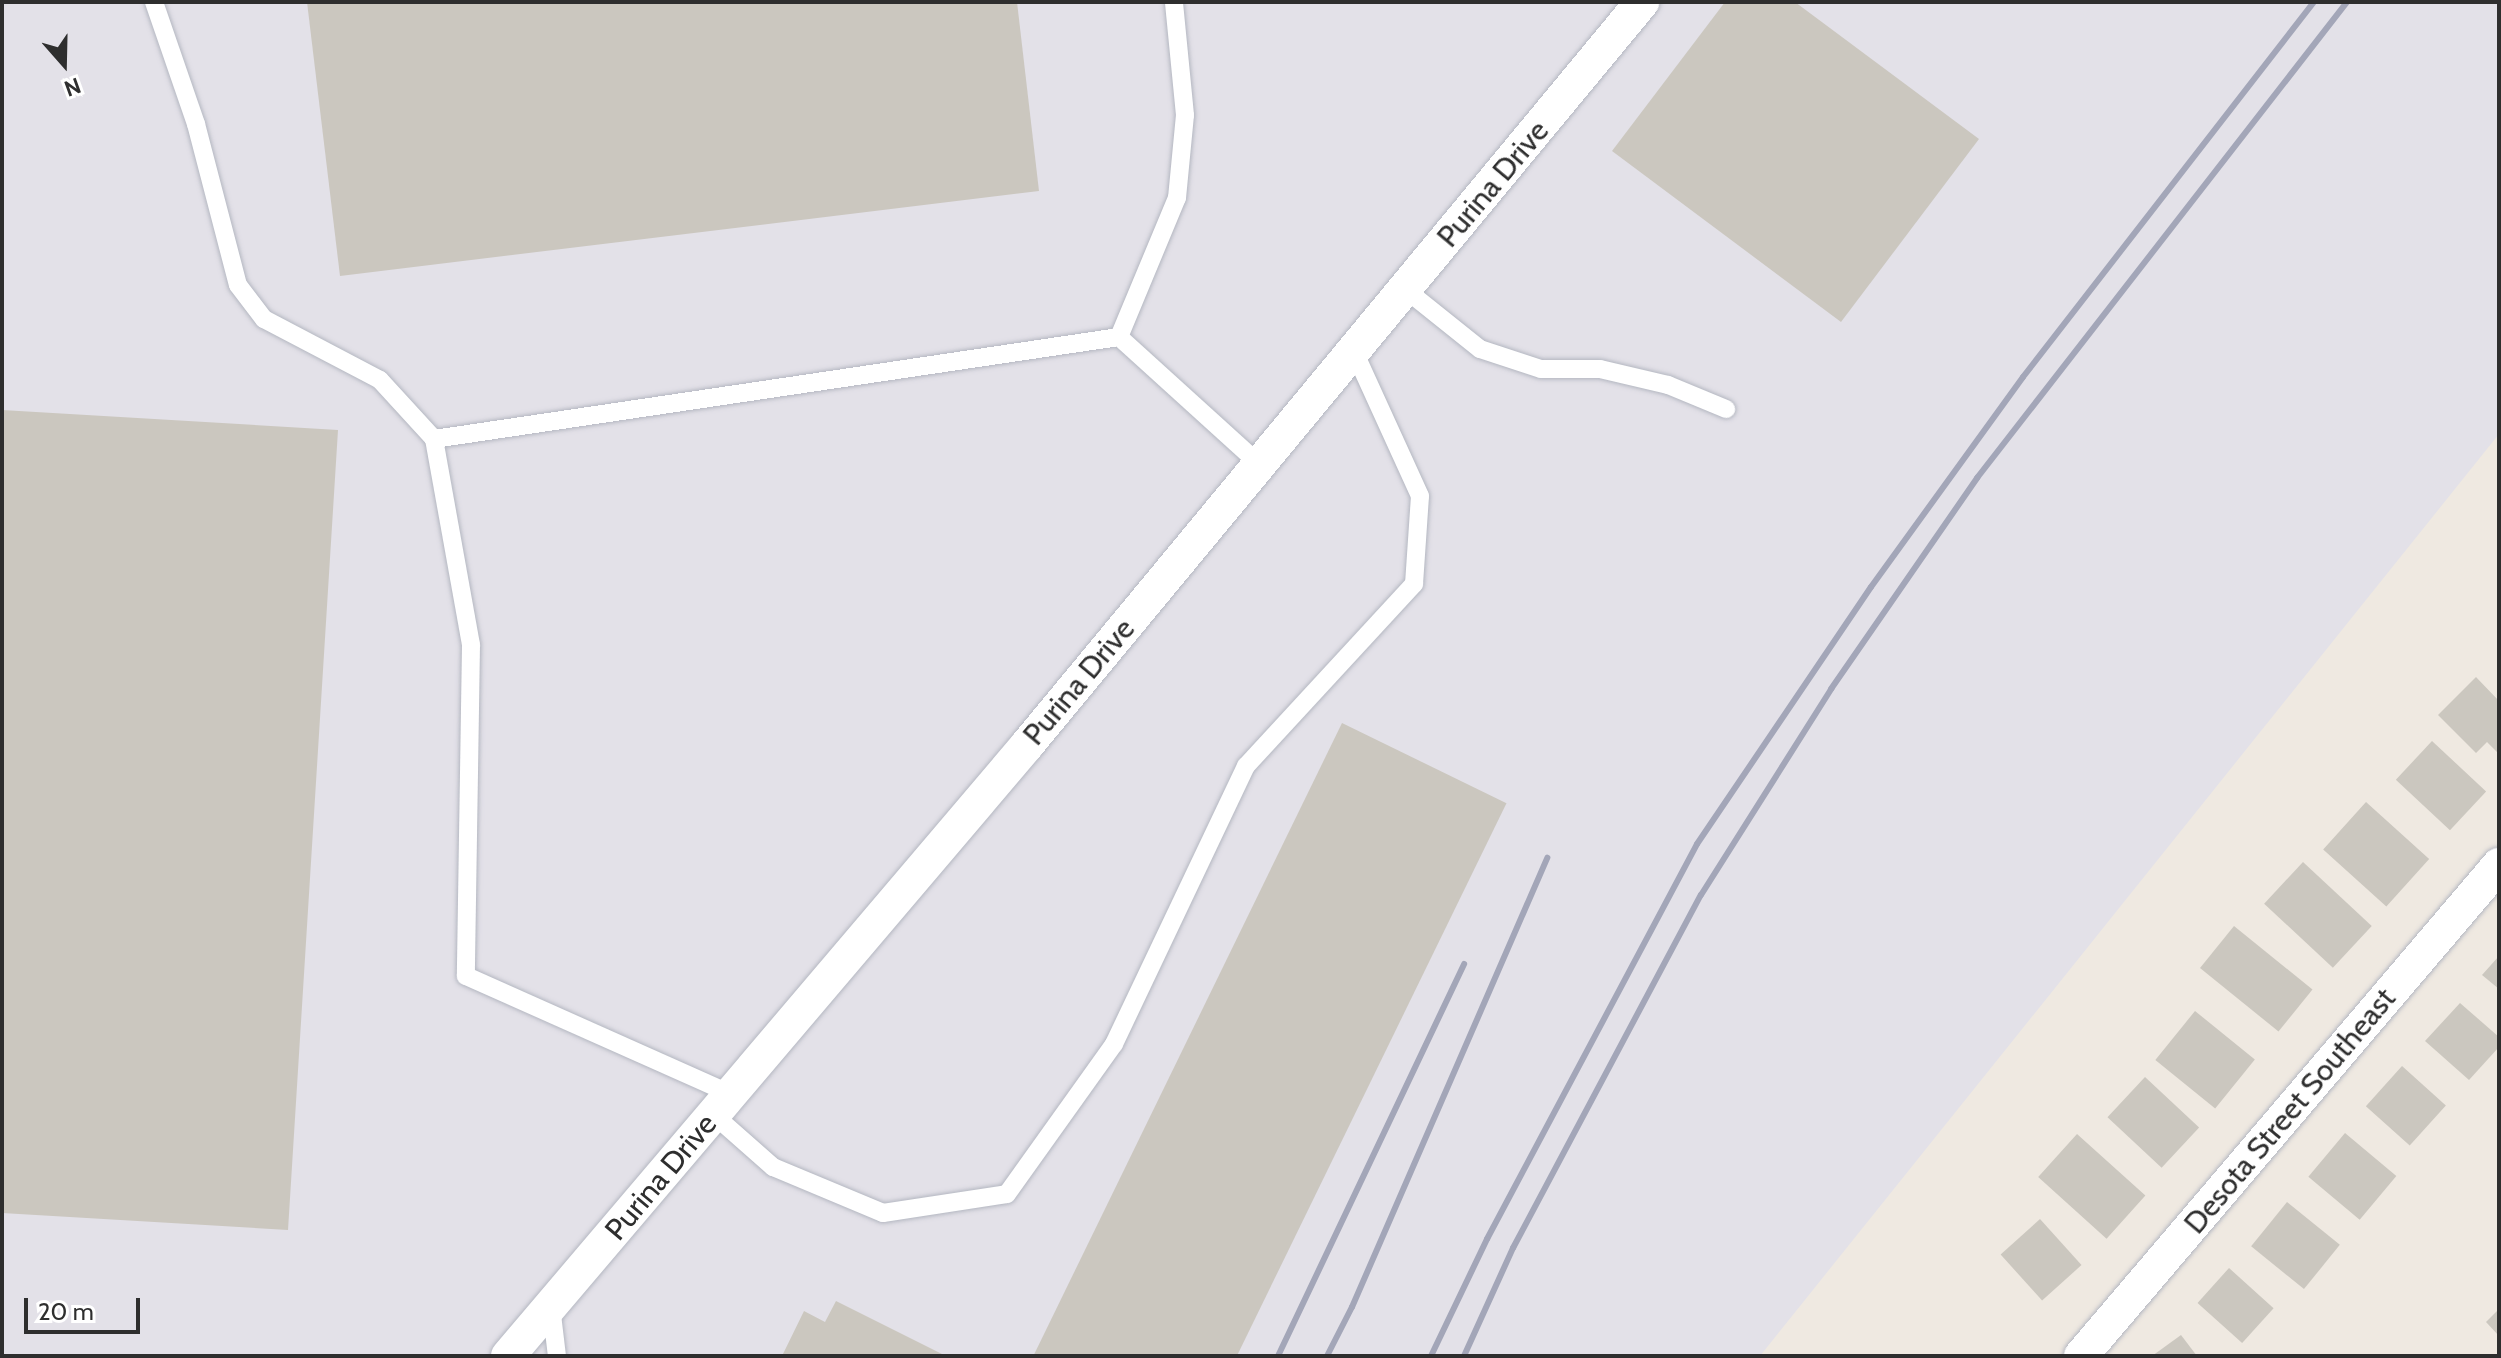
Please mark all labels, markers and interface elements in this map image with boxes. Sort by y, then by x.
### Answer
north arrow [24,24,104,104]
text: N [60,72,84,102]
street label: Purina Drive [1430,114,1556,254]
street label: Purina Drive [1016,612,1142,752]
street label: Desota Street Southeast [2177,981,2403,1241]
street label: Purina Drive [598,1107,724,1247]
scale bar [28,1282,144,1332]
text: 20 m [38,1297,94,1326]

